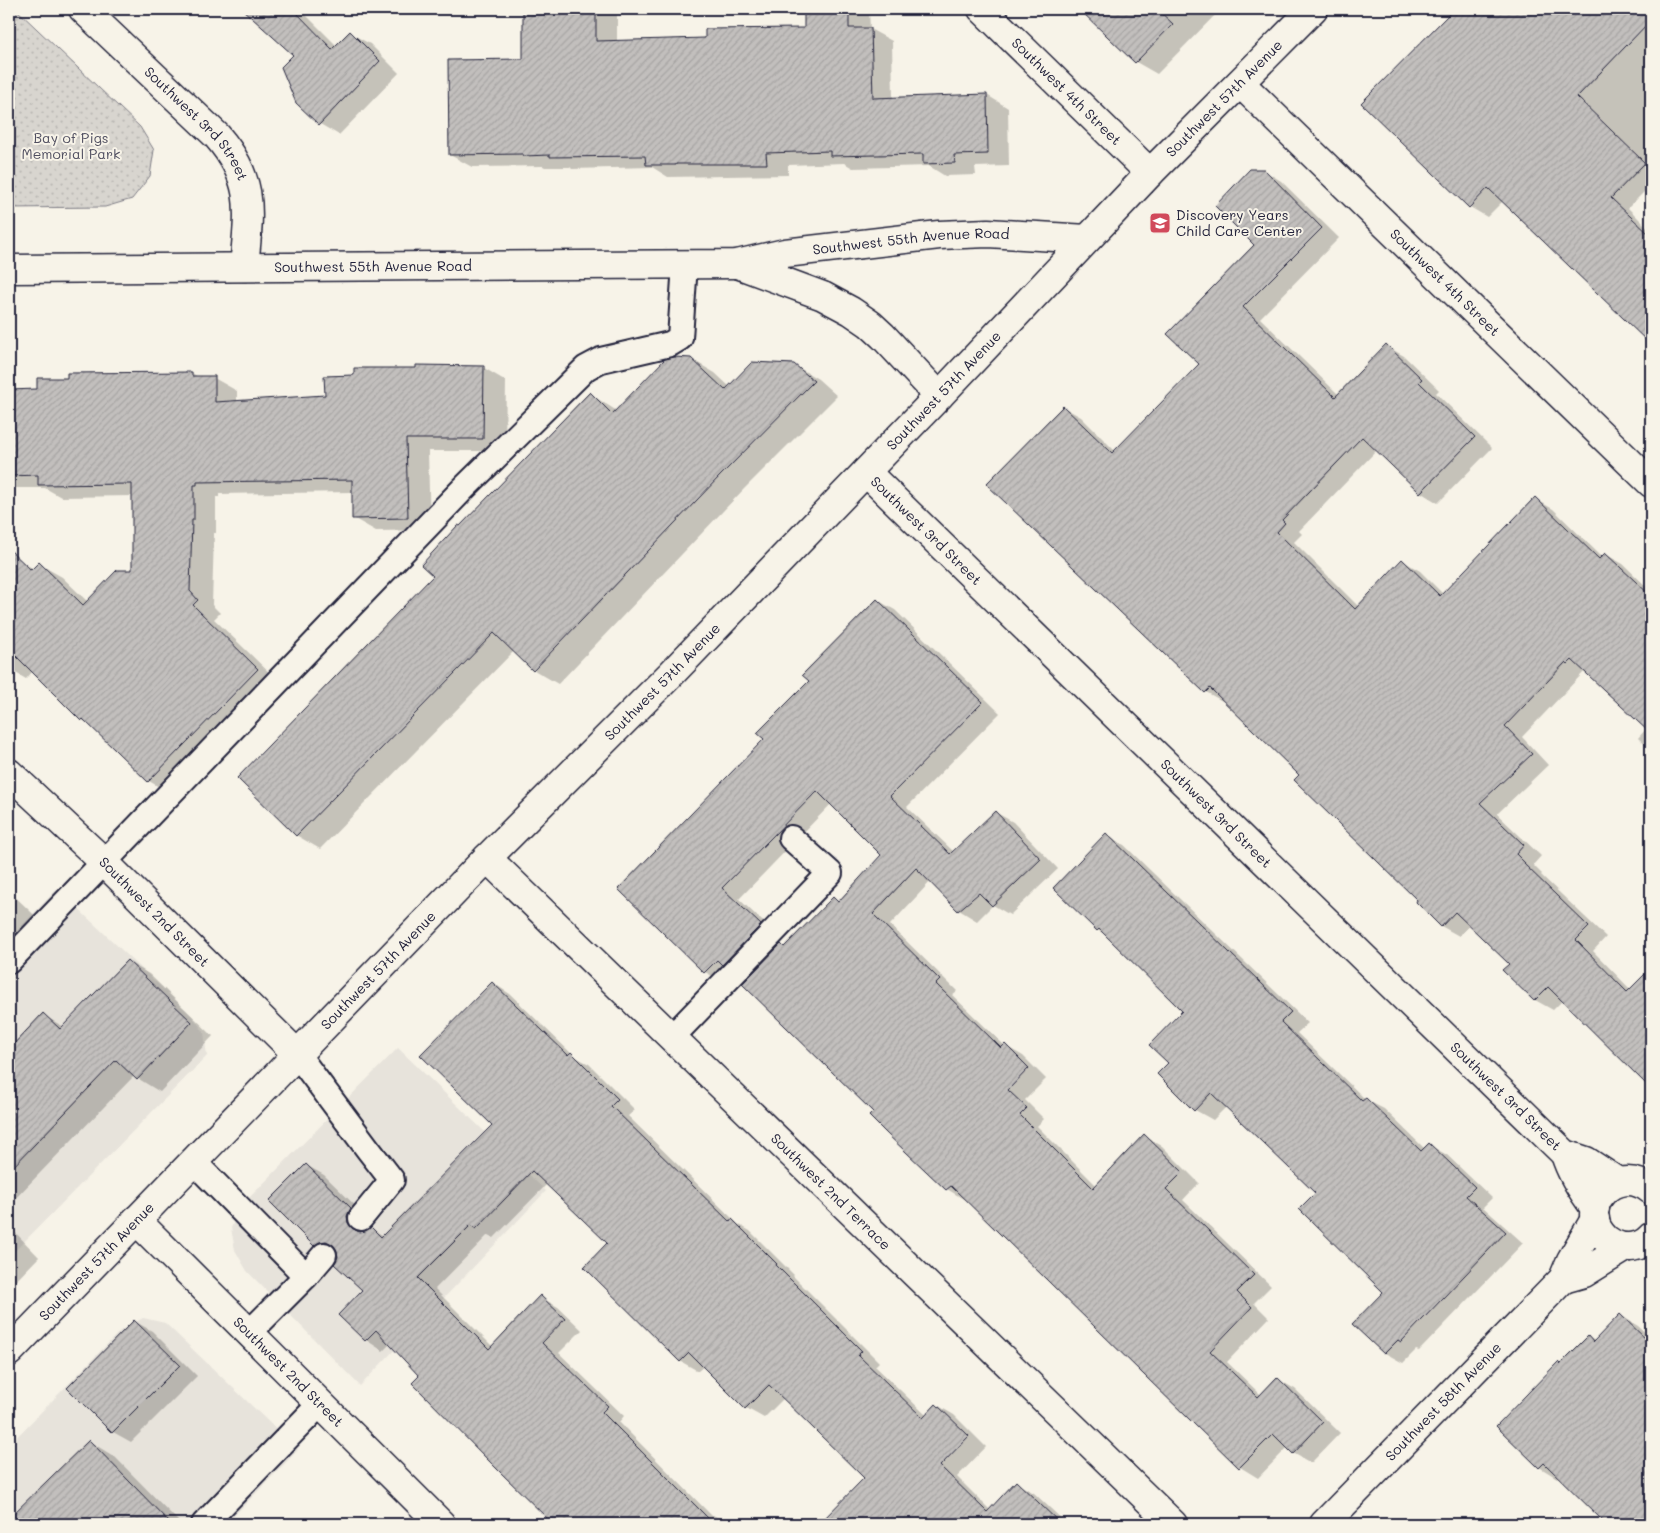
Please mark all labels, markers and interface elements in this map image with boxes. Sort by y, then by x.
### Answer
street label: Southwest 4th Street [1008,33,1126,149]
street label: Southwest 57th Avenue [1161,35,1286,161]
street label: Southwest 3rd Street [141,62,253,183]
park label: Bay of Pigs Memorial Park [21,128,121,163]
place label: Discovery Years Child Care Center [1176,205,1302,240]
school or university icon: Discovery Years Child Care Center [1148,211,1172,235]
street label: Southwest 55th Avenue Road [812,223,1010,259]
street label: Southwest 4th Street [1386,224,1504,340]
street label: Southwest 55th Avenue Road [274,256,472,276]
street label: Southwest 57th Avenue [882,326,1005,454]
street label: Southwest 3rd Street [867,472,986,589]
street label: Southwest 57th Avenue [600,619,724,744]
street label: Southwest 3rd Street [1157,755,1276,872]
street label: Southwest 2nd Street [95,852,214,971]
street label: Southwest 57th Avenue [316,907,440,1033]
street label: Southwest 3rd Street [1447,1037,1566,1155]
street label: Southwest 2nd Terrace [767,1129,895,1254]
street label: Southwest 57th Avenue [35,1198,158,1324]
street label: Southwest 2nd Street [229,1312,348,1431]
street label: Southwest 58th Avenue [1381,1338,1505,1465]

